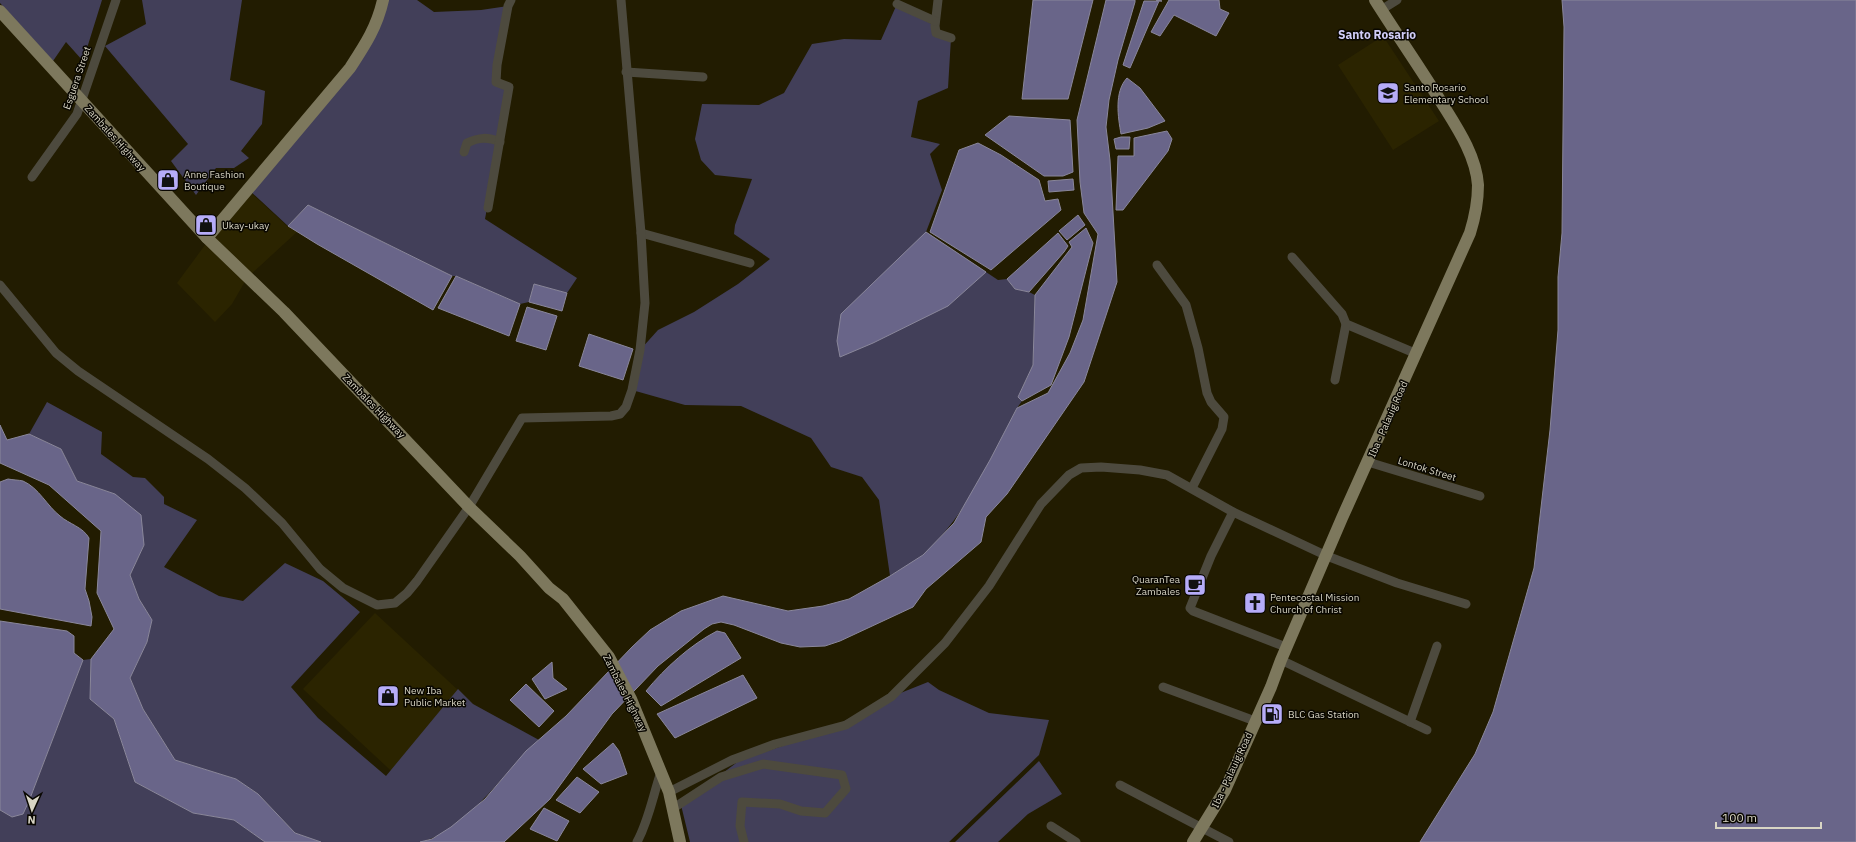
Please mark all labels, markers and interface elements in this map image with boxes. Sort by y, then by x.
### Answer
district label: Santo Rosario [1338,27,1416,42]
street label: Esguera Street [60,44,94,111]
school or university icon: Santo Rosario Elementary School [1375,80,1401,106]
place label: Santo Rosario Elementary School [1404,81,1489,106]
street label: Zambales Highway [82,102,148,174]
shop icon: Anne Fashion Boutique [155,167,181,193]
place label: Anne Fashion Boutique [184,168,244,193]
shop icon: Ukay-ukay [193,212,219,238]
place label: Ukay-ukay [222,219,269,232]
street label: Zambales Highway [340,371,408,441]
street label: Iba - Palauig Road [1365,379,1411,459]
street label: Lontok Street [1396,454,1458,484]
cafe icon: QuaranTea Zambales [1182,572,1208,598]
place label: QuaranTea Zambales [1132,573,1181,598]
church icon: Pentecostal Mission Church of Christ [1242,590,1268,616]
place label: Pentecostal Mission Church of Christ [1270,591,1359,616]
street label: Zambales Highway [600,652,650,734]
shop icon: New Iba Public Market [375,683,401,709]
place label: New Iba Public Market [404,684,466,709]
fuel station icon: BLC Gas Station [1259,701,1285,727]
place label: BLC Gas Station [1288,708,1359,721]
street label: Iba - Palauig Road [1209,730,1255,810]
north arrow [12,790,52,830]
scale bar [1716,804,1821,830]
text: 100 m [1722,810,1757,825]
text: N [27,813,36,827]

